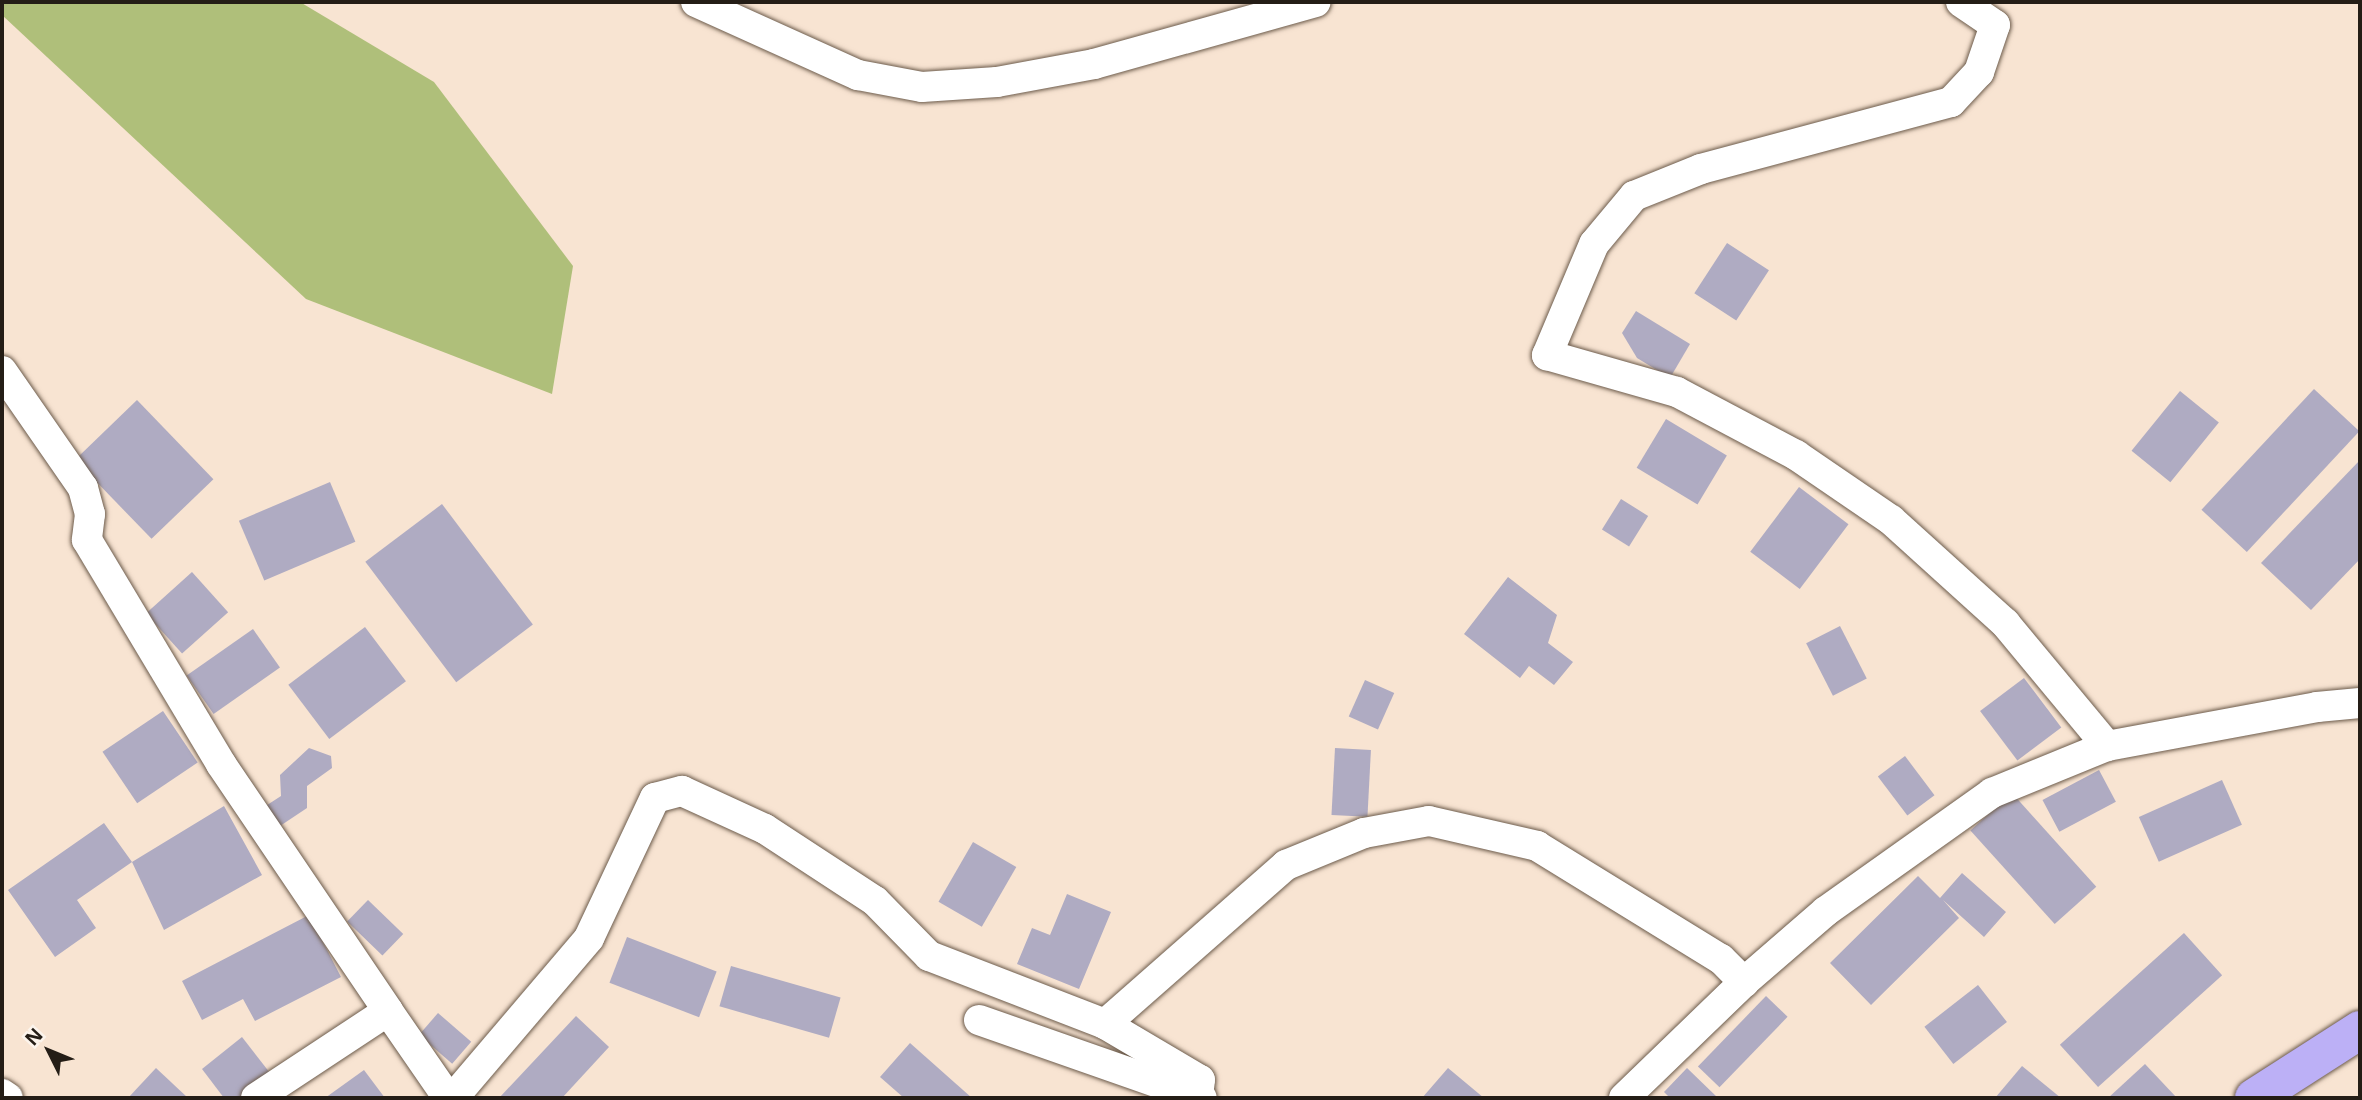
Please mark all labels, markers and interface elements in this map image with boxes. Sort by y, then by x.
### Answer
north arrow [14,1016,84,1086]
text: N [19,1022,48,1051]

